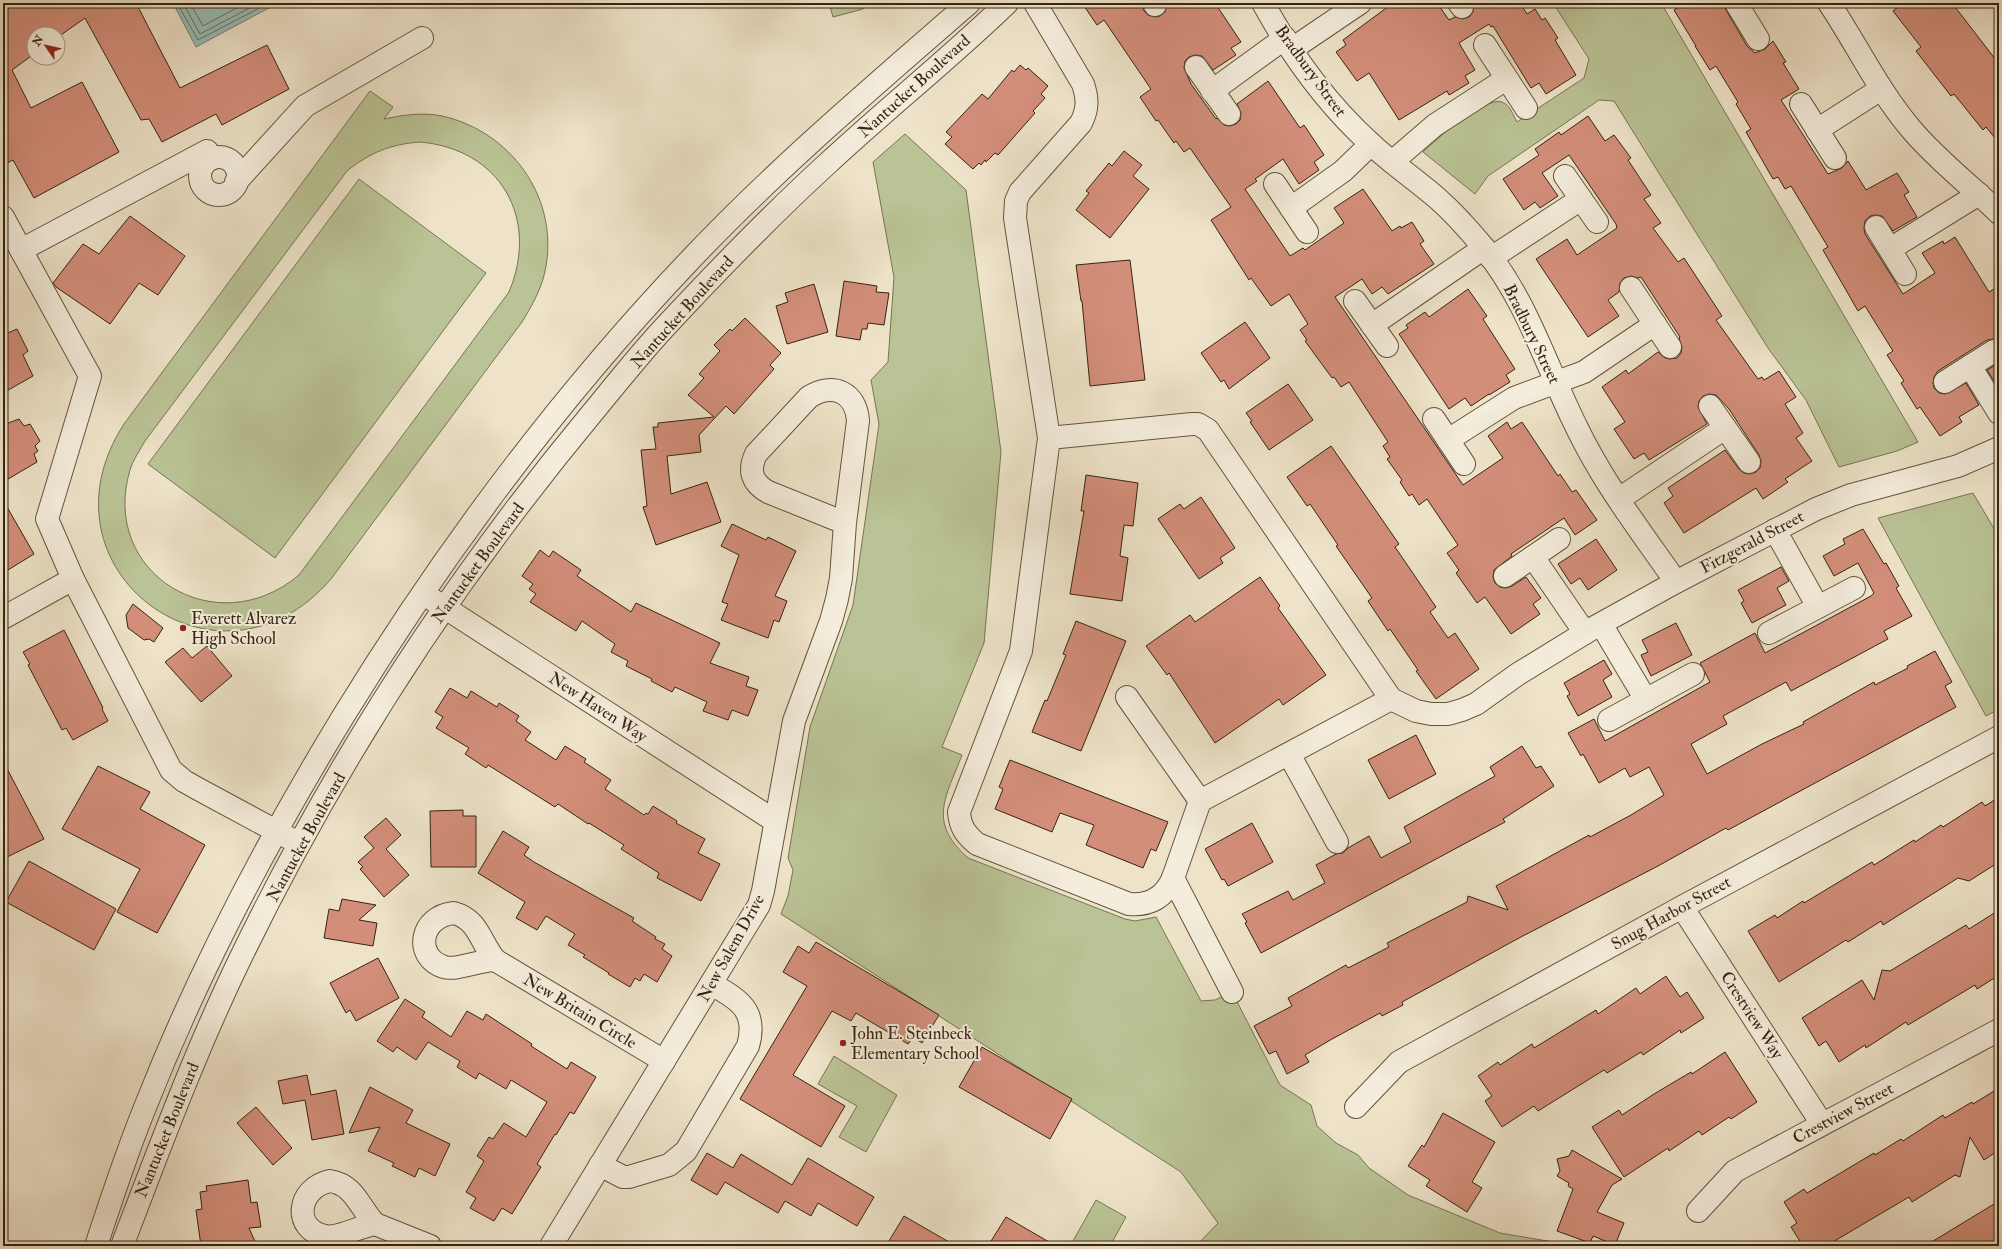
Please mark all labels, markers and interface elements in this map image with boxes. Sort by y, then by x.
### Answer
street label: Bradbury Street [1270,21,1352,122]
north arrow [26,26,66,66]
street label: Nantucket Boulevard [853,30,975,142]
text: N [29,32,47,49]
street label: Nantucket Boulevard [626,251,738,373]
street label: Bradbury Street [1498,281,1565,388]
street label: Nantucket Boulevard [427,498,529,627]
street label: Fitzgerald Street [1696,506,1808,578]
place label: Everett Alvarez High School [191,608,296,649]
marker: Everett Alvarez High School [178,623,188,633]
street label: New Haven Way [544,667,652,748]
street label: Nantucket Boulevard [262,768,350,905]
street label: Snug Harbor Street [1608,871,1735,955]
street label: New Salem Drive [693,891,769,1005]
street label: Crestview Way [1715,967,1788,1064]
street label: New Britain Circle [519,969,641,1053]
place label: John E. Steinbeck Elementary School [850,1023,980,1065]
marker: John E. Steinbeck Elementary School [838,1038,848,1048]
street label: Nantucket Boulevard [130,1059,204,1201]
street label: Crestview Street [1789,1077,1897,1148]

